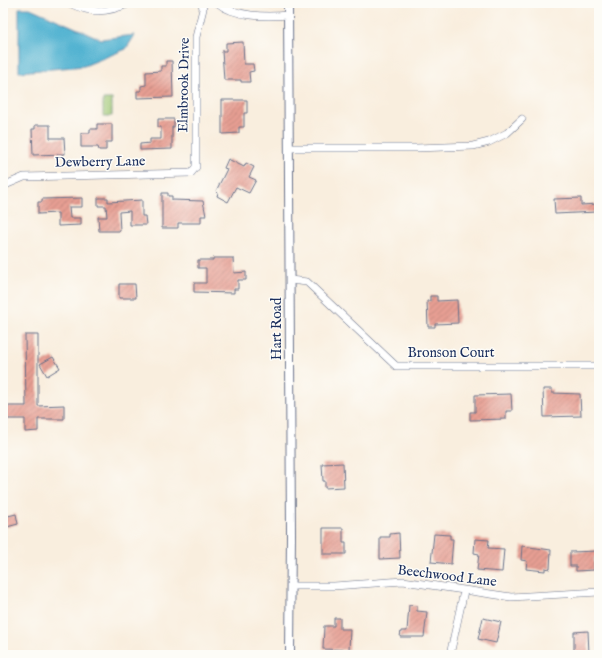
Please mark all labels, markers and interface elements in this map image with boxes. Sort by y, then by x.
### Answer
street label: Elmbrook Drive [174,37,194,133]
street label: Dewberry Lane [54,152,146,172]
street label: Hart Road [268,297,286,360]
street label: Bronson Court [407,344,495,362]
street label: Beechwood Lane [396,561,498,591]

